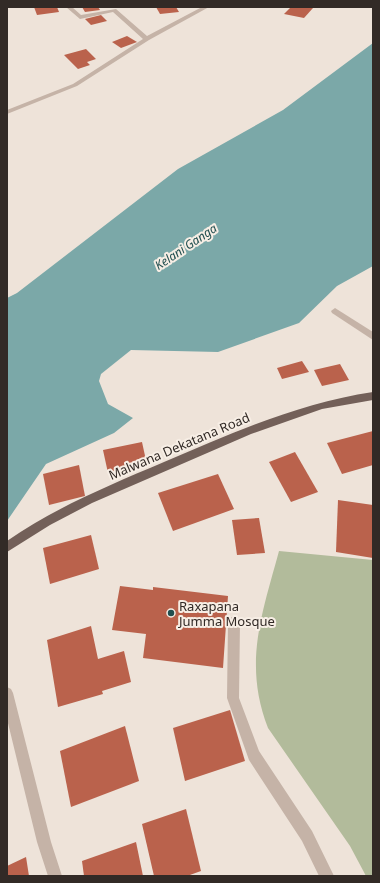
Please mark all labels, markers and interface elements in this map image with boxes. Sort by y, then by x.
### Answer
water label: Kelani Ganga [151,219,220,274]
street label: Malwana Dekatana Road [106,408,252,484]
place label: Raxapana Jumma Mosque [177,597,275,630]
marker: Raxapana Jumma Mosque [166,608,176,618]

